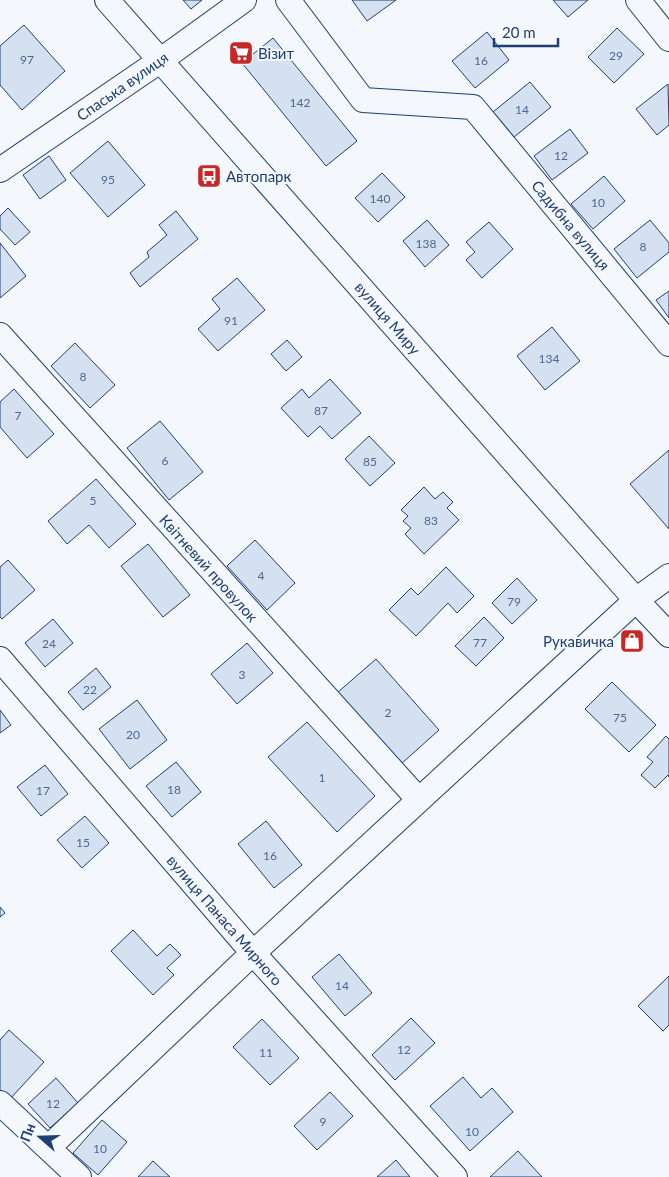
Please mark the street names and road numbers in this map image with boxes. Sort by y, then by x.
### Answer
street label: Спаська вулиця [73,48,171,124]
street label: Садибна вулиця [528,176,614,274]
street label: вулиця Миру [352,278,425,358]
street label: Квітневий провулок [156,511,262,626]
street label: вулиця Панаса Мирного [164,851,286,989]

